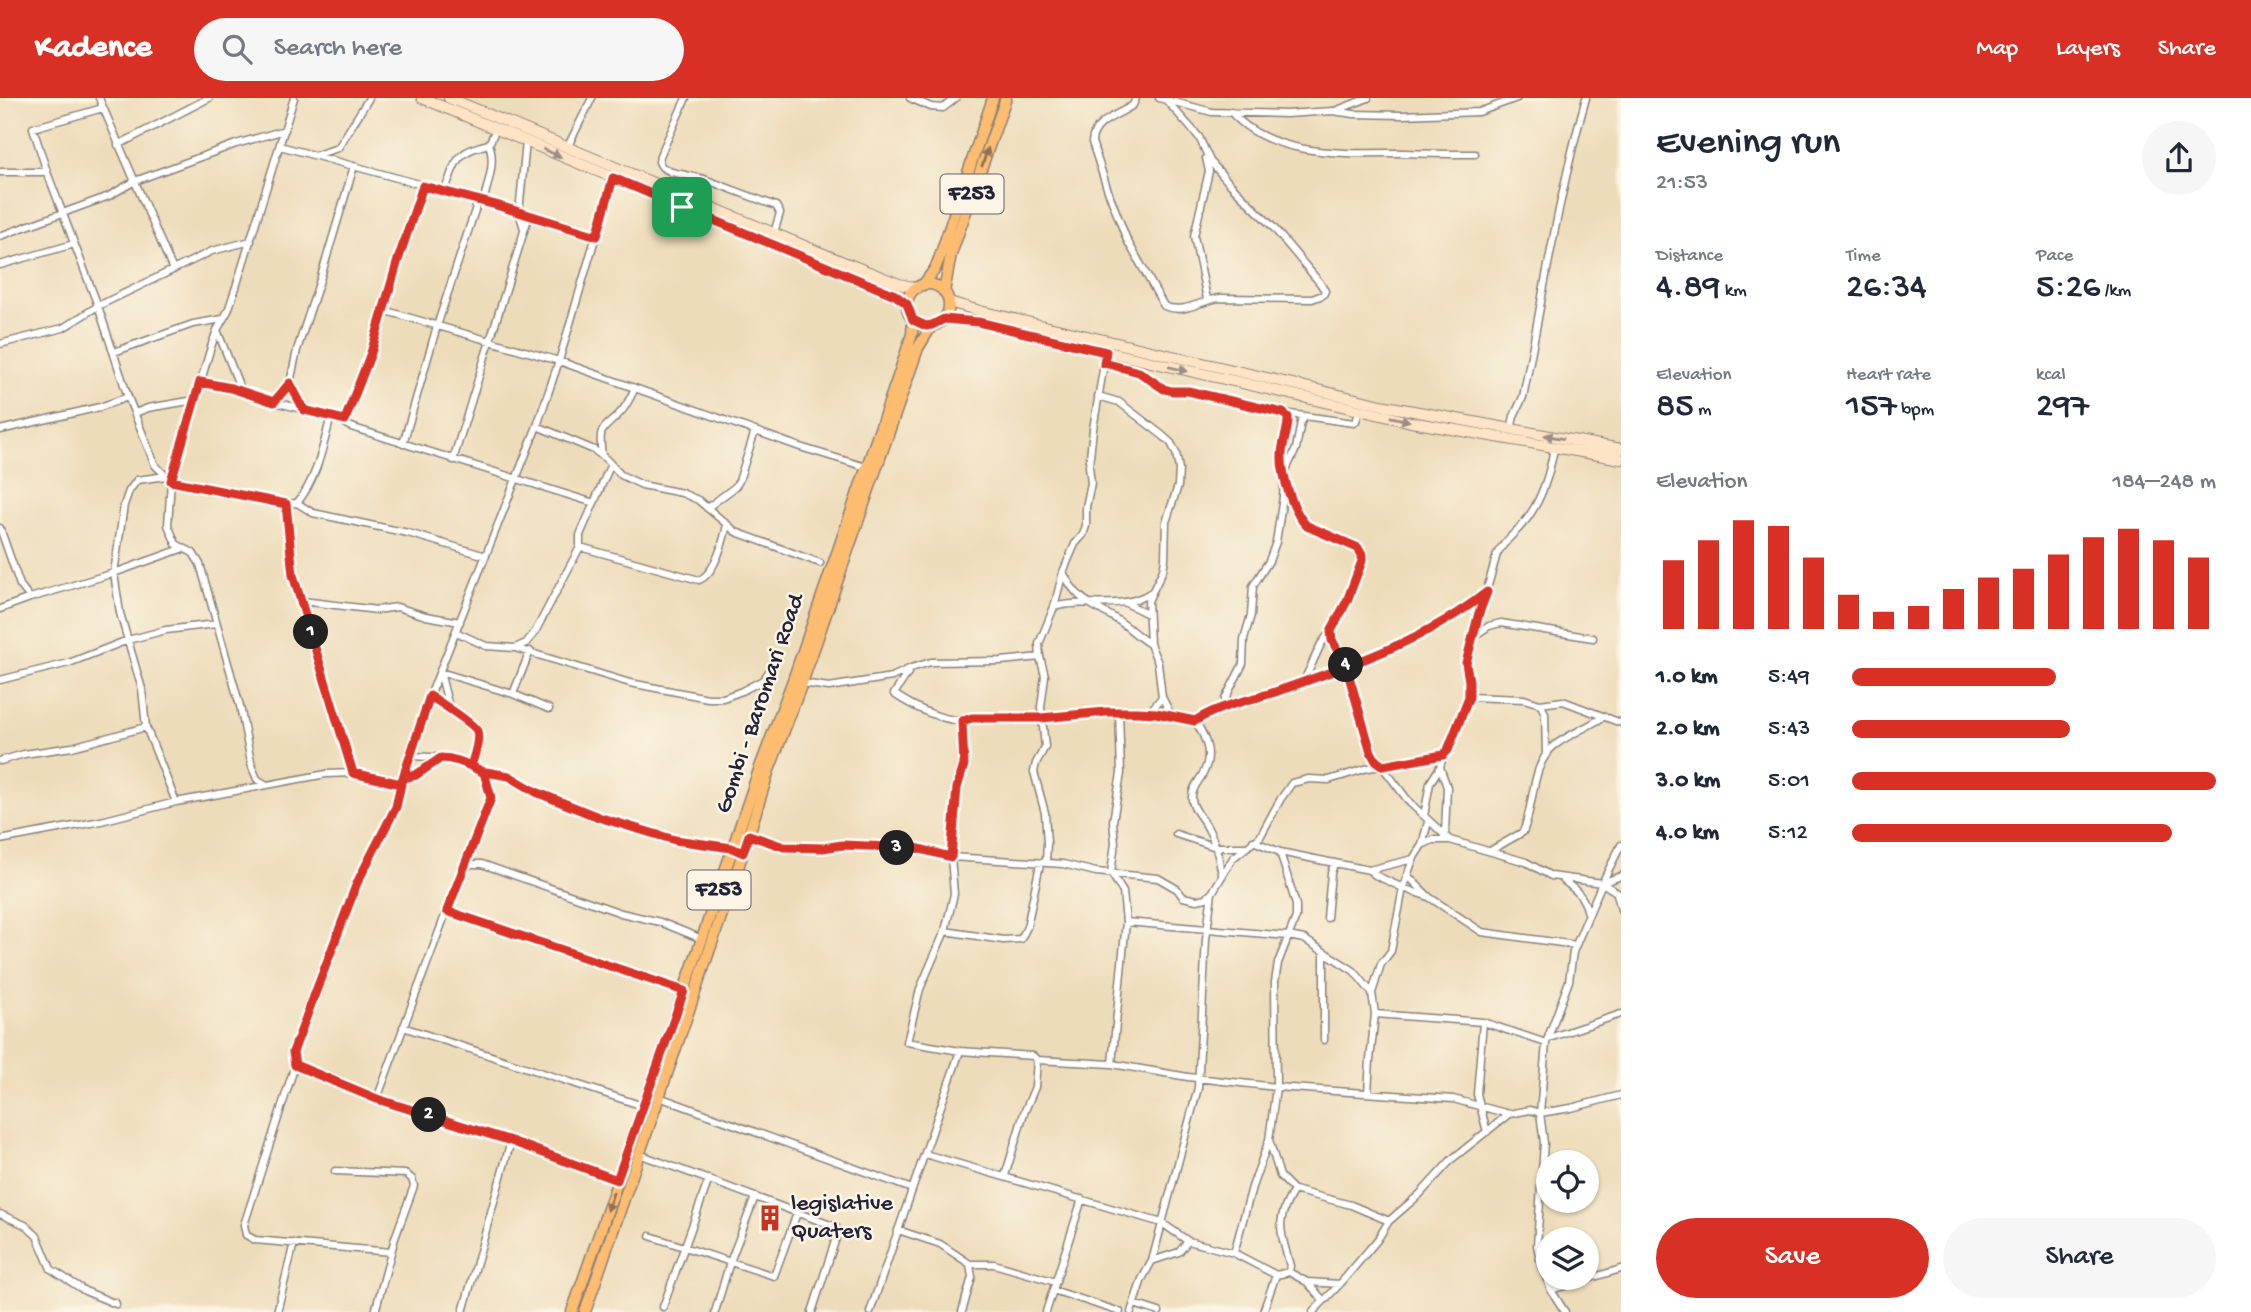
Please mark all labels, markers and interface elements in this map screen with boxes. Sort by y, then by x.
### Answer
search box [194,18,684,81]
text: Kadence [35,30,152,68]
icon: search [218,30,256,68]
text: Search here [274,34,402,65]
text: Map [1976,35,2018,64]
text: Layers [2056,35,2120,64]
text: Share [2158,35,2216,64]
button: share [2142,121,2216,195]
text: Evening run [1656,122,1840,166]
one-way arrow [980,146,991,167]
one-way arrow [542,148,563,159]
text: 21:53 [1656,170,1708,197]
road number: F253 [940,174,1004,214]
pin [652,177,712,237]
icon: arrive [663,188,701,226]
text: Distance [1656,245,1723,268]
text: Time [1846,245,1881,268]
text: Pace [2036,245,2073,268]
text: 4.89 [1656,268,1720,309]
text: 26:34 [1846,268,1927,309]
text: 5:26 [2036,268,2100,309]
text: km [1720,280,1747,303]
text: /km [2100,280,2131,303]
one-way arrow [1167,364,1189,375]
text: Elevation [1656,364,1732,387]
text: Heart rate [1846,364,1931,387]
text: kcal [2036,364,2066,387]
text: 85 [1656,387,1694,428]
text: 157 [1846,387,1897,428]
text: 297 [2036,387,2089,428]
text: m [1694,399,1712,422]
text: bpm [1897,399,1934,422]
one-way arrow [1389,414,1411,425]
one-way arrow [1543,431,1565,442]
text: Elevation [1656,469,1747,496]
text: 184–248 m [2113,469,2216,496]
street label: Gombi - Baromari Road [710,589,813,818]
pin: 1 [294,614,328,650]
text: 1 [307,620,314,643]
pin: 4 [1328,648,1364,682]
text: 4 [1341,653,1350,676]
text: 1.0 km [1656,664,1718,691]
text: 5:49 [1768,664,1810,691]
text: 2.0 km [1656,716,1720,743]
text: 5:43 [1768,716,1810,743]
text: 3.0 km [1656,768,1720,795]
text: 5:01 [1768,768,1810,795]
text: 4.0 km [1656,820,1719,847]
text: 5:12 [1768,820,1808,847]
pin: 3 [880,830,914,866]
text: 3 [892,836,901,859]
road number: F253 [688,870,750,910]
pin: 2 [412,1098,446,1132]
text: 2 [424,1103,433,1126]
map controls [1536,1150,1599,1290]
button: locate [1536,1150,1599,1213]
place label: legislative Quaters [791,1190,894,1247]
one-way arrow [604,1192,615,1213]
building icon: legislative Quaters [755,1203,785,1233]
button: Save [1656,1218,1929,1298]
button: Share [1943,1218,2216,1298]
button: layers [1536,1227,1599,1290]

